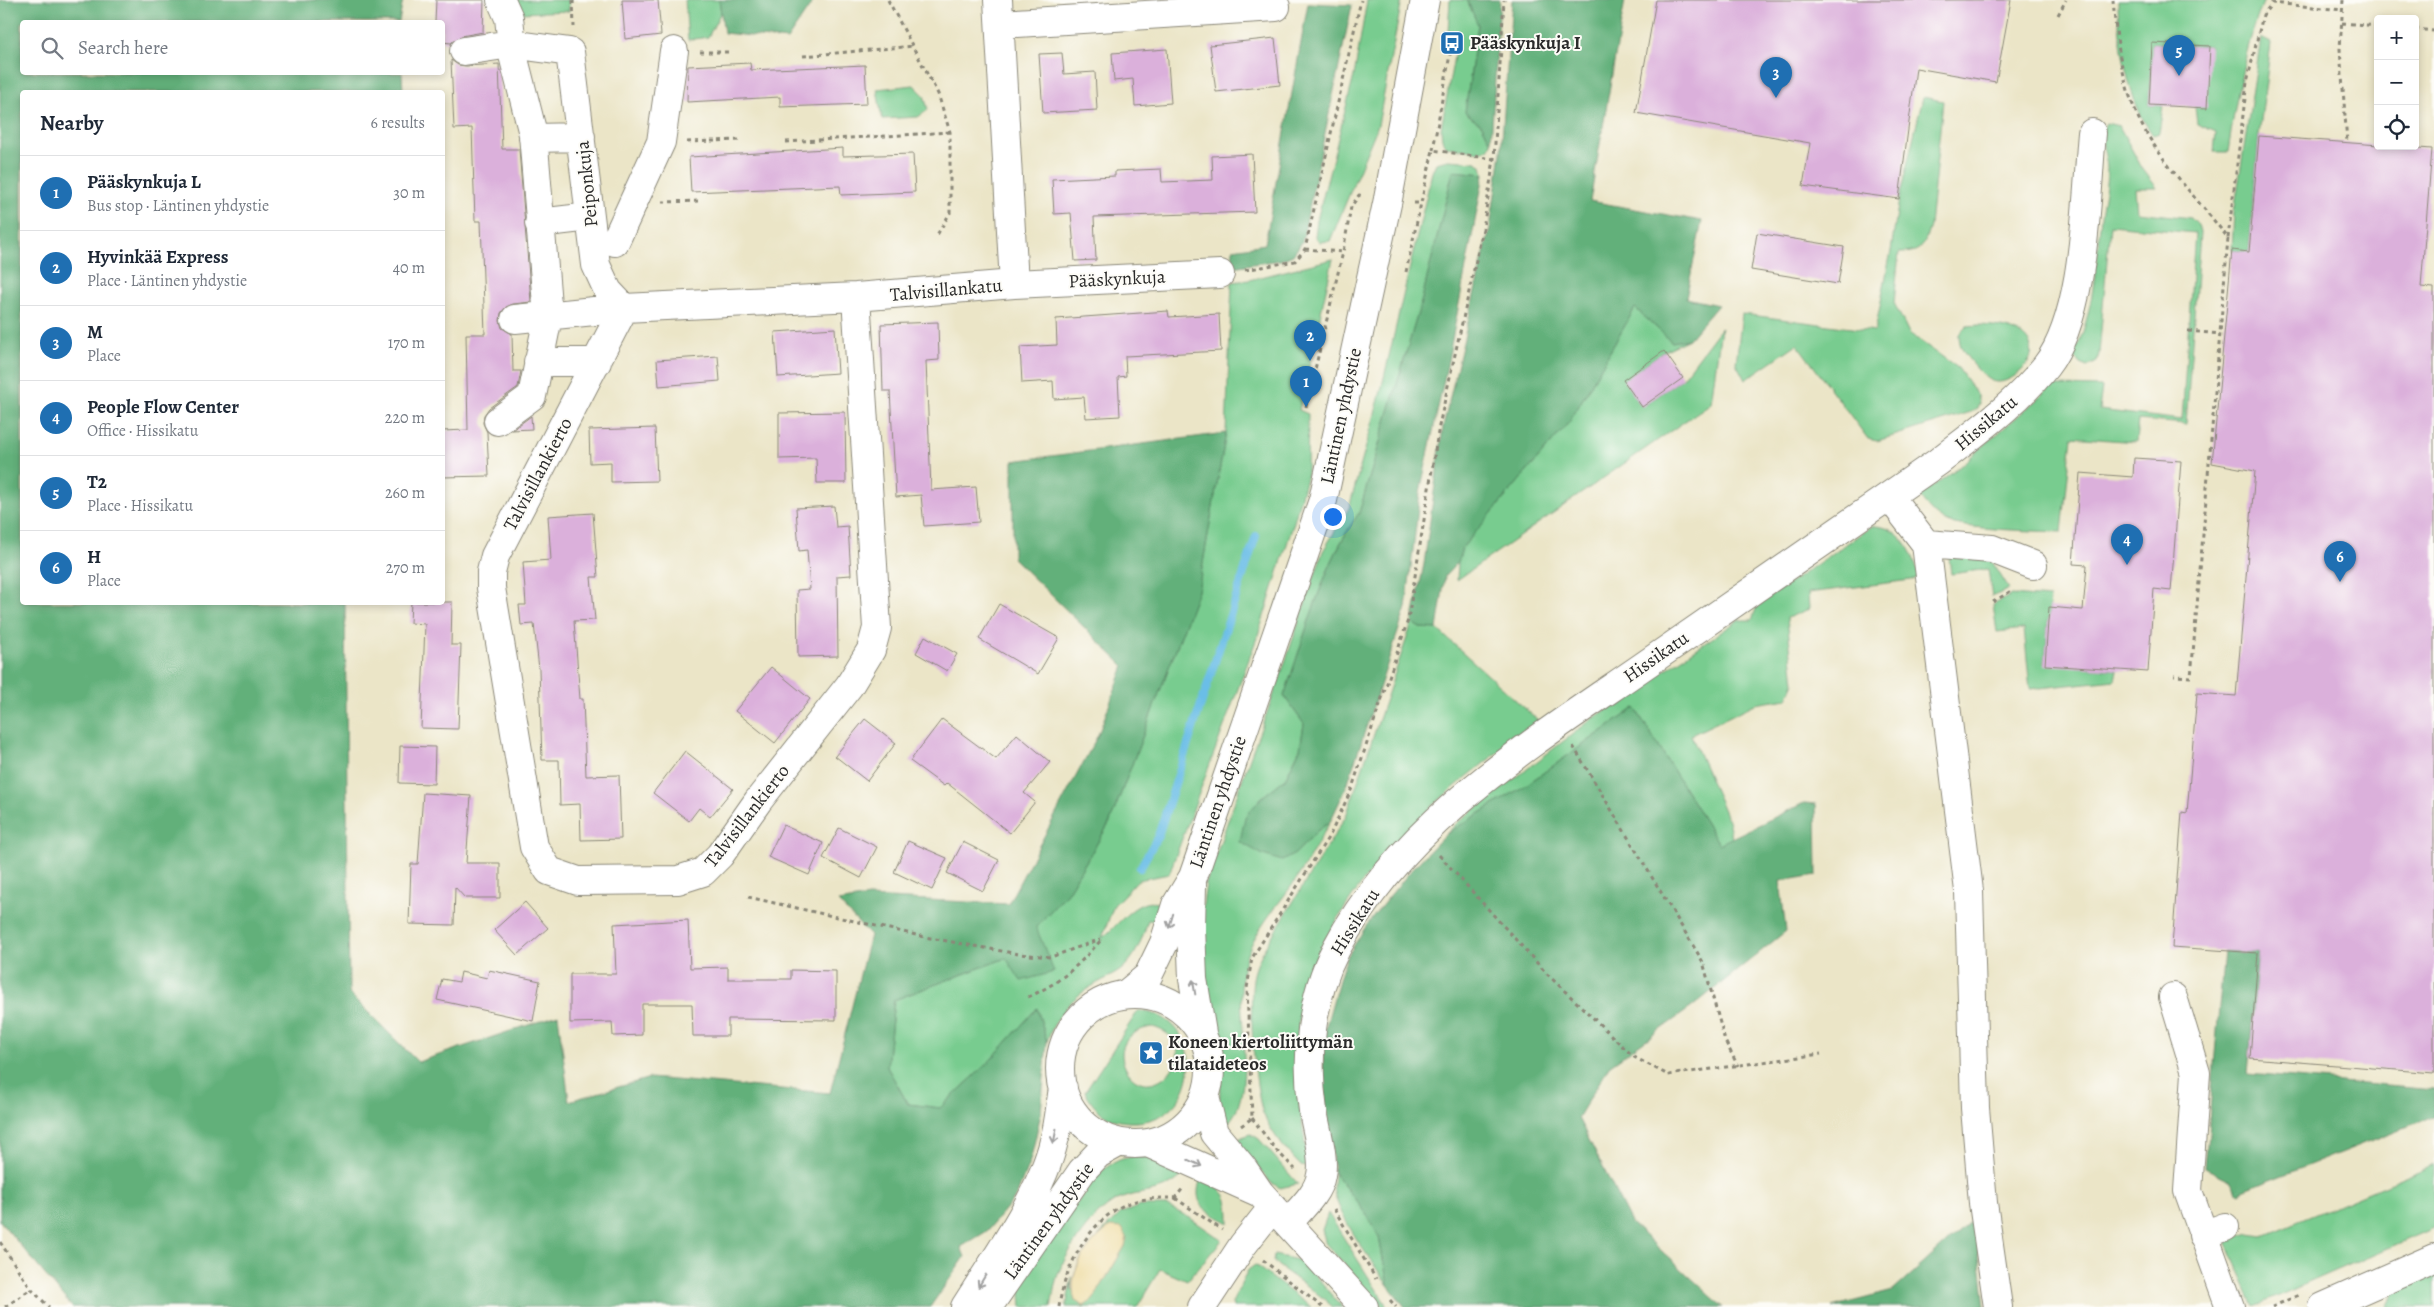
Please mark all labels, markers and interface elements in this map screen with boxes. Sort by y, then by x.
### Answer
map controls [2374,15,2419,150]
button: + [2374,15,2419,60]
search box [20,20,445,75]
bus stop icon: Pääskynkuja I [1439,30,1465,56]
place label: Pääskynkuja I [1470,30,1581,56]
icon: search [38,34,66,62]
text: Search here [78,35,168,61]
pin: 5 [2163,35,2195,76]
pin: 3 [1760,57,1792,98]
button: − [2374,60,2419,105]
button: locate [2374,105,2419,150]
text: Nearby [40,109,103,137]
text: 6 results [371,112,425,134]
street label: Peiponkuja [570,139,604,228]
text: Pääskynkuja L [87,169,201,195]
text: 1 [53,182,59,204]
text: 30 m [393,182,425,204]
text: Bus stop · Läntinen yhdystie [87,195,269,217]
text: Hyvinkää Express [87,244,229,270]
text: 2 [52,257,60,279]
text: 40 m [393,257,425,279]
street label: Pääskynkuja [1068,263,1166,295]
text: Place · Läntinen yhdystie [87,270,247,292]
street label: Talvisillankatu [889,272,1004,308]
text: M [87,319,103,345]
pin: 2 [1294,320,1326,361]
text: 3 [53,332,59,354]
text: 170 m [388,332,425,354]
text: Place [87,345,121,367]
street label: Läntinen yhdystie [1314,345,1368,487]
pin: 1 [1290,366,1322,407]
street label: Hissikatu [1949,389,2023,457]
text: People Flow Center [87,394,239,420]
text: 4 [52,407,60,429]
text: 220 m [385,407,425,429]
street label: Talvisillankierto [497,413,579,535]
text: Office · Hissikatu [87,420,198,442]
text: T2 [87,469,107,495]
text: 5 [53,482,59,504]
text: 260 m [385,482,425,504]
text: Place · Hissikatu [87,495,193,517]
your location [1320,504,1346,530]
pin: 4 [2111,524,2143,565]
pin: 6 [2324,541,2356,582]
text: H [87,544,101,570]
text: 6 [52,557,60,579]
text: 270 m [386,557,425,579]
text: Place [87,570,121,592]
street label: Hissikatu [1618,625,1695,689]
street label: Läntinen yhdystie [1183,732,1253,872]
street label: Talvisillankierto [698,759,796,873]
street label: Hissikatu [1324,883,1386,961]
one-way arrow [1166,912,1176,928]
one-way arrow [1188,979,1198,995]
place label: Koneen kiertoliittymän tilataideteos [1168,1029,1353,1077]
place icon: Koneen kiertoliittymän tilataideteos [1138,1040,1164,1066]
one-way arrow [1049,1128,1059,1144]
street label: Läntinen yhdystie [998,1157,1100,1285]
one-way arrow [1187,1159,1202,1168]
one-way arrow [976,1273,986,1287]

